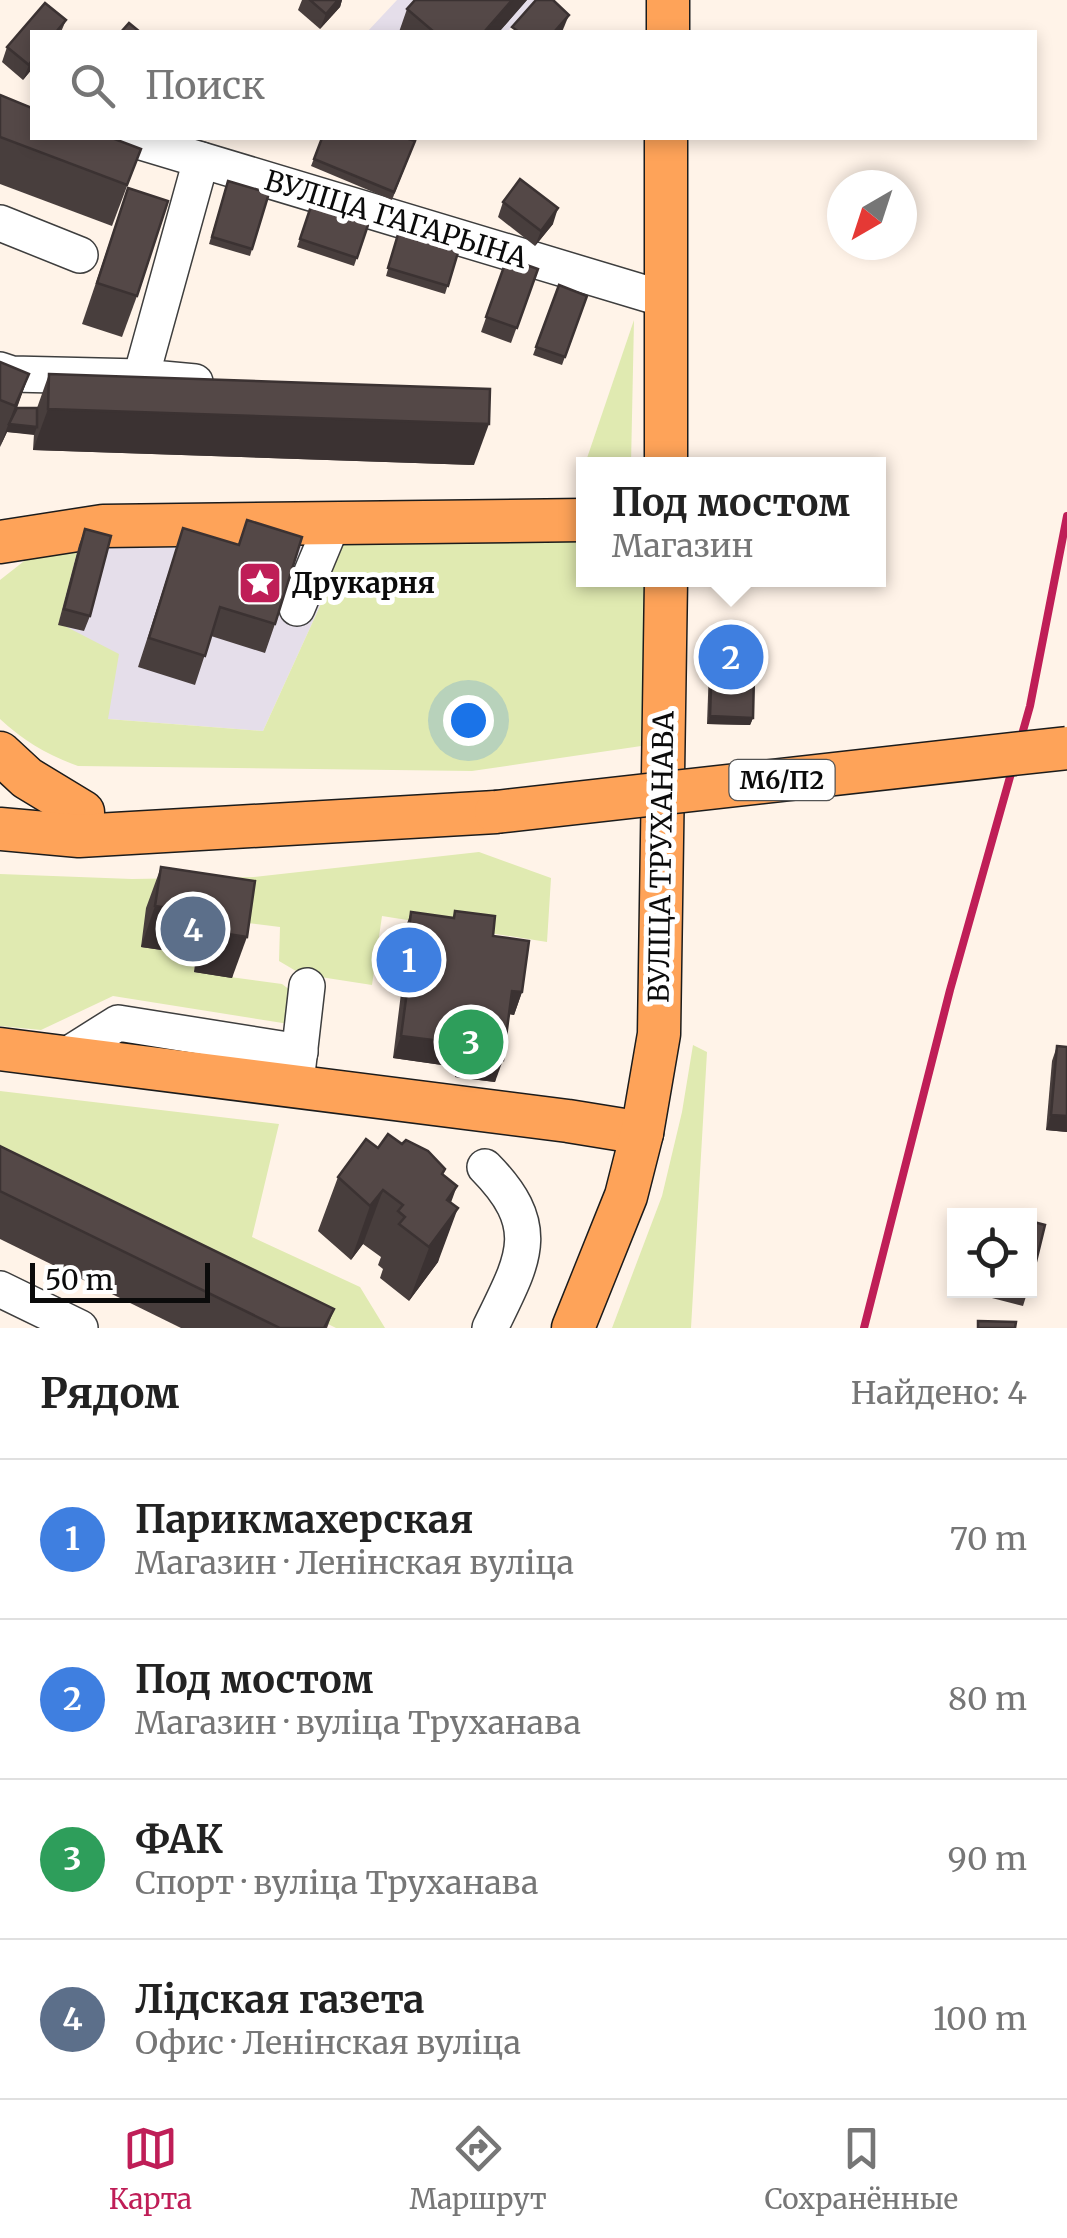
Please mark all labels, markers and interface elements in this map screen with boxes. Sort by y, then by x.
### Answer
search box [30,30,1037,140]
icon: search [65,58,120,113]
text: Поиск [145,62,265,109]
street label: ВУЛІЦА ГАГАРЫНА [260,162,532,276]
north arrow [827,170,917,260]
popup [576,457,886,587]
text: Под мостом [612,479,850,526]
text: Магазин [612,526,754,566]
place icon: Друкарня [237,560,283,606]
place label: Друкарня [292,565,435,601]
pin: 2 [698,620,764,694]
your location [443,695,494,746]
street label: ВУЛІЦА ТРУХАНАВА [640,711,682,1003]
road number: М6/П2 [730,760,834,800]
pin: 4 [160,892,226,966]
pin: 1 [376,922,442,998]
pin: 3 [438,1004,504,1080]
map controls [947,1208,1037,1298]
button: locate [947,1208,1037,1298]
scale bar [30,1258,210,1302]
text: 50 m [45,1262,113,1298]
text: Рядом [40,1367,180,1419]
text: Найдено: 4 [851,1373,1027,1413]
text: Парикмахерская [135,1496,473,1543]
text: 1 [65,1519,80,1559]
text: 70 m [950,1519,1027,1559]
text: Магазин · Ленінская вуліца [135,1543,574,1583]
text: Под мостом [135,1656,373,1703]
text: 2 [63,1679,82,1719]
text: 80 m [948,1679,1027,1719]
text: Магазин · вуліца Труханава [135,1703,581,1743]
text: ФАК [135,1816,223,1863]
text: 3 [63,1839,82,1879]
text: 90 m [948,1839,1027,1879]
text: Спорт · вуліца Труханава [135,1863,538,1903]
text: Лідская газета [135,1976,424,2023]
text: 4 [62,1999,83,2039]
text: 100 m [933,1999,1027,2039]
text: Офис · Ленінская вуліца [135,2023,521,2063]
tab: Карта [109,2121,192,2217]
tab: Маршрут [410,2121,547,2217]
tab: Сохранённые [764,2121,958,2217]

